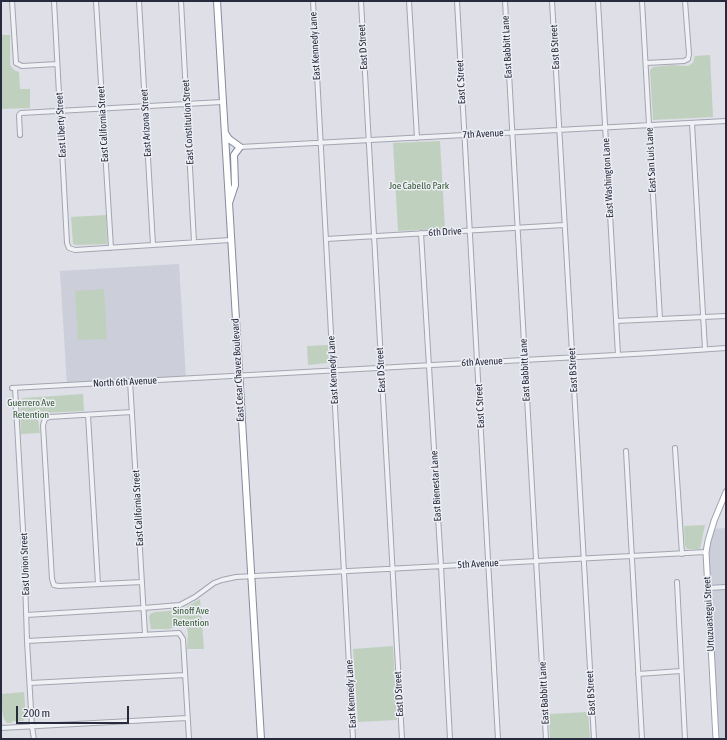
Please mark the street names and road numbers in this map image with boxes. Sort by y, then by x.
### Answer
street label: East Kennedy Lane [307,12,323,80]
street label: East Babbitt Lane [499,15,515,79]
street label: East D Street [356,24,370,70]
street label: East B Street [548,24,562,70]
street label: East C Street [454,59,468,105]
street label: East Constitution Street [180,79,196,165]
street label: East California Street [95,86,111,162]
street label: East Arizona Street [138,89,154,157]
street label: East Liberty Street [53,92,69,158]
street label: 7th Avenue [462,127,504,141]
street label: East San Luis Lane [643,127,659,193]
street label: East Washington Lane [600,138,616,218]
street label: 6th Drive [428,225,462,239]
street label: East Cesar Chavez Boulevard [229,318,247,422]
street label: East Kennedy Lane [325,336,341,404]
street label: East Babbitt Lane [517,338,533,402]
street label: East D Street [374,347,388,393]
street label: East B Street [566,347,580,393]
street label: 6th Avenue [461,355,503,369]
street label: North 6th Avenue [93,374,157,390]
street label: East C Street [473,383,487,429]
street label: East Bienestar Lane [428,450,444,522]
street label: East California Street [130,470,146,546]
street label: East Union Street [18,533,32,595]
street label: 5th Avenue [457,557,499,571]
street label: Urtuzuastegui Street [701,576,717,652]
street label: East Kennedy Lane [343,660,359,728]
street label: East Babbitt Lane [536,661,552,725]
street label: East B Street [584,670,598,716]
street label: East D Street [392,671,406,717]

